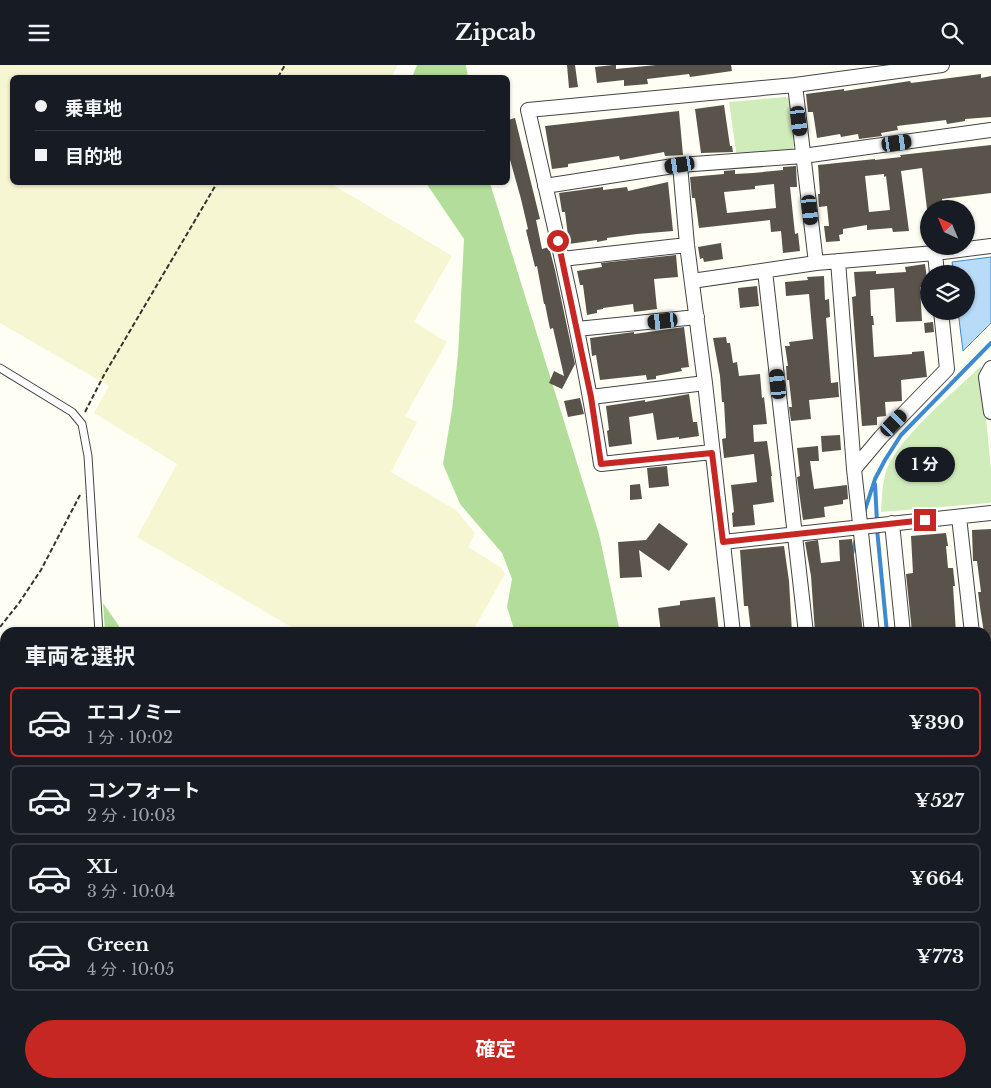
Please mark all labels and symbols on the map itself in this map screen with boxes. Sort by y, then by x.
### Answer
car [789,105,808,137]
car [881,133,912,153]
car [664,155,695,175]
car [800,194,819,226]
north arrow [920,200,975,255]
route start [547,230,569,252]
car [647,312,678,330]
car [768,368,787,400]
car [878,407,909,439]
callout: 1 分 [895,447,955,483]
route end [914,509,936,531]

